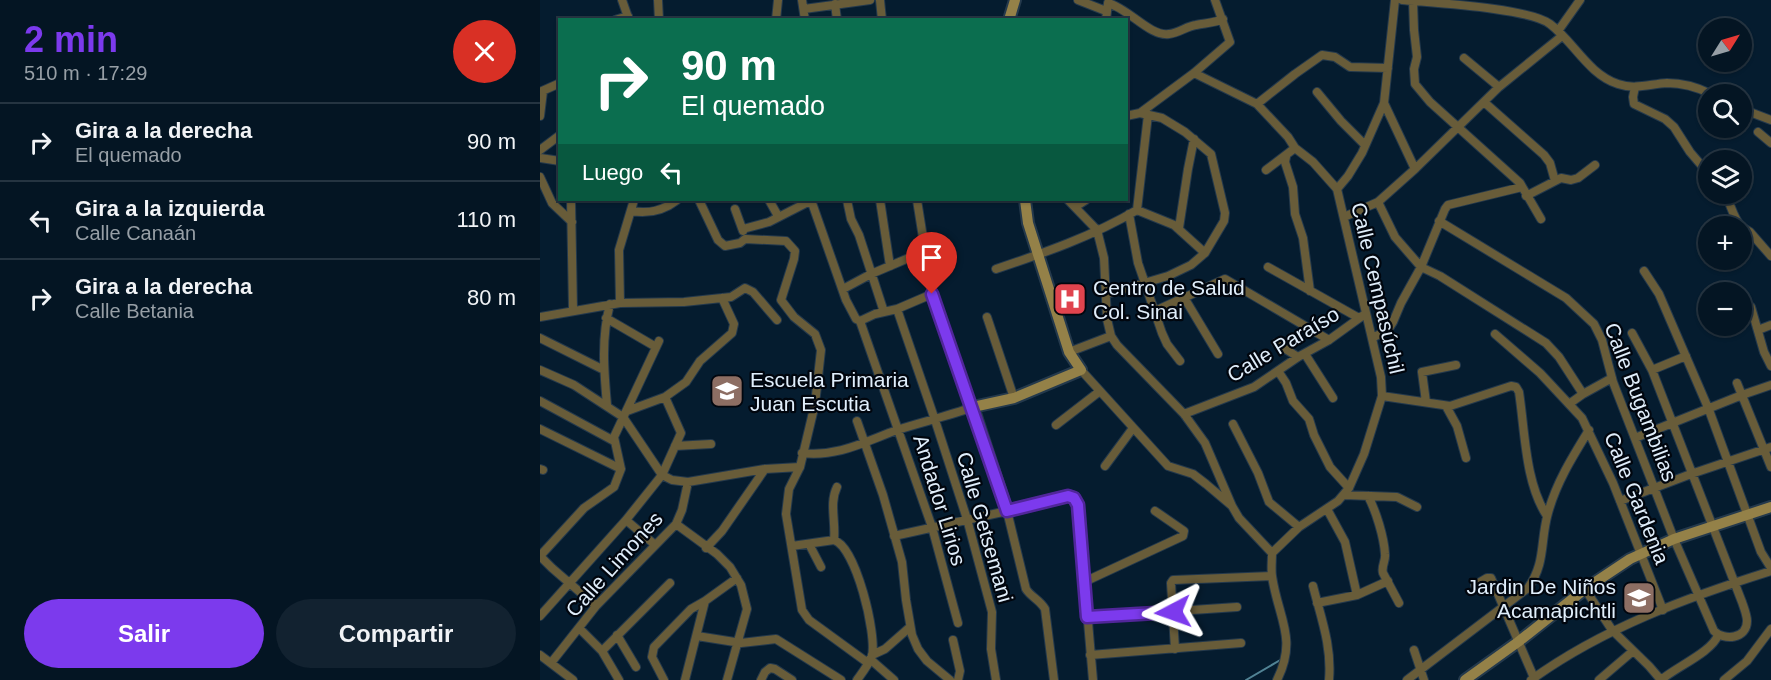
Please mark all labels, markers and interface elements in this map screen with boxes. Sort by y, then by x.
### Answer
north arrow [1698,18,1752,72]
map controls [1698,18,1752,336]
text: 2 min [24,19,118,60]
button: close [453,20,516,83]
icon: right [582,42,660,120]
text: 90 m [681,42,777,89]
text: 510 m · 17:29 [24,62,147,84]
button: search [1698,84,1752,138]
text: El quemado [681,91,825,121]
text: Gira a la derecha [75,118,252,143]
icon: right [24,126,57,159]
text: 90 m [467,129,516,154]
text: El quemado [75,144,182,166]
button: layers [1698,150,1752,204]
icon: left [655,156,688,189]
text: Luego [582,160,643,185]
text: Gira a la izquierda [75,196,265,221]
street label: Calle Cempasúchil [1347,200,1409,376]
icon: left [24,204,57,237]
text: 110 m [456,207,516,232]
button: + [1698,216,1752,270]
text: Calle Canaán [75,222,196,244]
pin [906,232,957,294]
icon: arrive [915,241,948,274]
text: Gira a la derecha [75,274,252,299]
place label: Centro de Salud Col. Sinai [1093,276,1245,323]
hospital icon: Centro de Salud Col. Sinai [1052,281,1088,317]
icon: right [24,282,57,315]
button: − [1698,282,1752,336]
text: 80 m [467,285,516,310]
text: Calle Betania [75,300,194,322]
street label: Calle Paraíso [1223,302,1343,386]
street label: Calle Bugambilias [1600,319,1682,485]
place label: Escuela Primaria Juan Escutia [750,368,909,415]
school or university icon: Escuela Primaria Juan Escutia [709,373,745,409]
street label: Calle Gardenia [1600,429,1674,568]
street label: Andador Lirios [909,432,971,568]
street label: Calle Getsemani [953,449,1017,605]
street label: Calle Limones [561,507,667,621]
place label: Jardin De Niños Acamapichtli [1467,575,1616,622]
position arrow [1141,580,1205,644]
school or university icon: Jardin De Niños Acamapichtli [1621,580,1657,616]
button: Salir [24,599,264,668]
button: Compartir [276,599,516,668]

